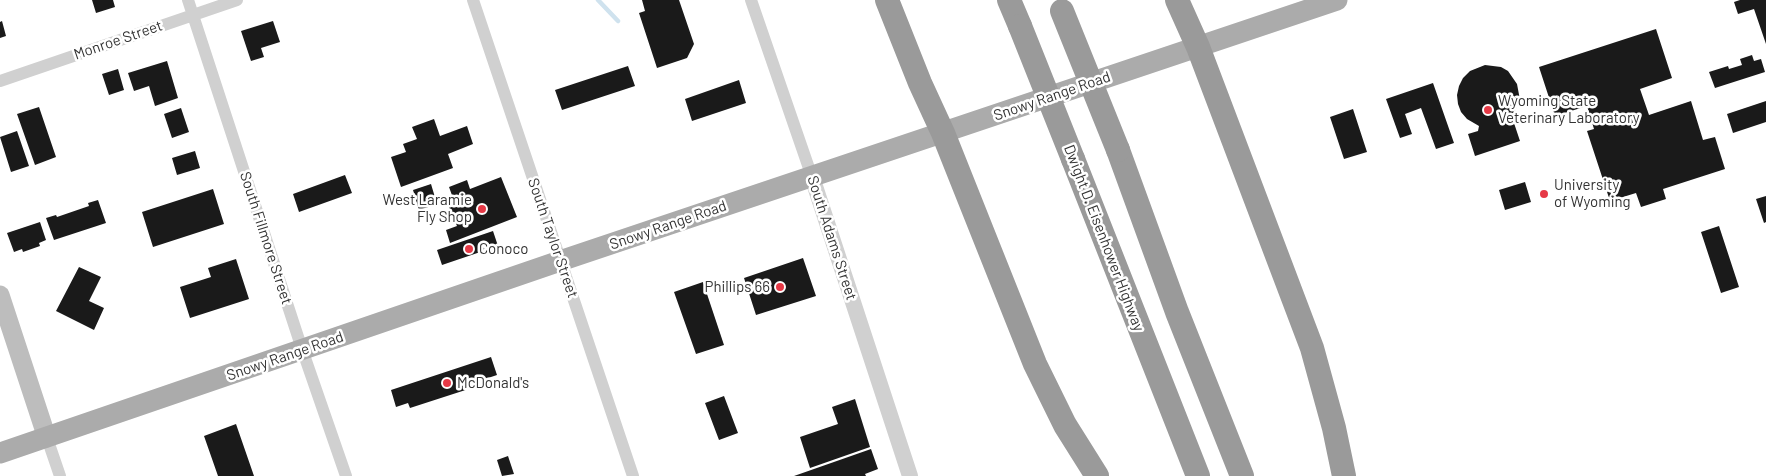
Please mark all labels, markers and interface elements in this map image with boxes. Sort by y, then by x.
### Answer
street label: Monroe Street [71,16,165,64]
street label: Snowy Range Road [991,68,1113,124]
place label: Wyoming State Veterinary Laboratory [1498,92,1640,127]
marker: Wyoming State Veterinary Laboratory [1482,104,1494,116]
street label: Dwight D. Eisenhower Highway [1060,142,1148,334]
street label: South Fillmore Street [236,169,296,307]
street label: South Adams Street [803,173,861,303]
street label: South Taylor Street [524,176,582,300]
place label: University of Wyoming [1554,176,1631,211]
marker: University of Wyoming [1538,188,1550,200]
place label: West Laramie Fly Shop [383,191,472,226]
street label: Snowy Range Road [607,197,729,253]
marker: West Laramie Fly Shop [476,203,488,215]
place label: Conoco [479,240,528,258]
marker: Conoco [463,243,475,255]
place label: Phillips 66 [705,278,770,296]
marker: Phillips 66 [774,281,786,293]
street label: Snowy Range Road [224,328,346,384]
place label: McDonald's [457,374,529,392]
marker: McDonald's [441,377,453,389]

